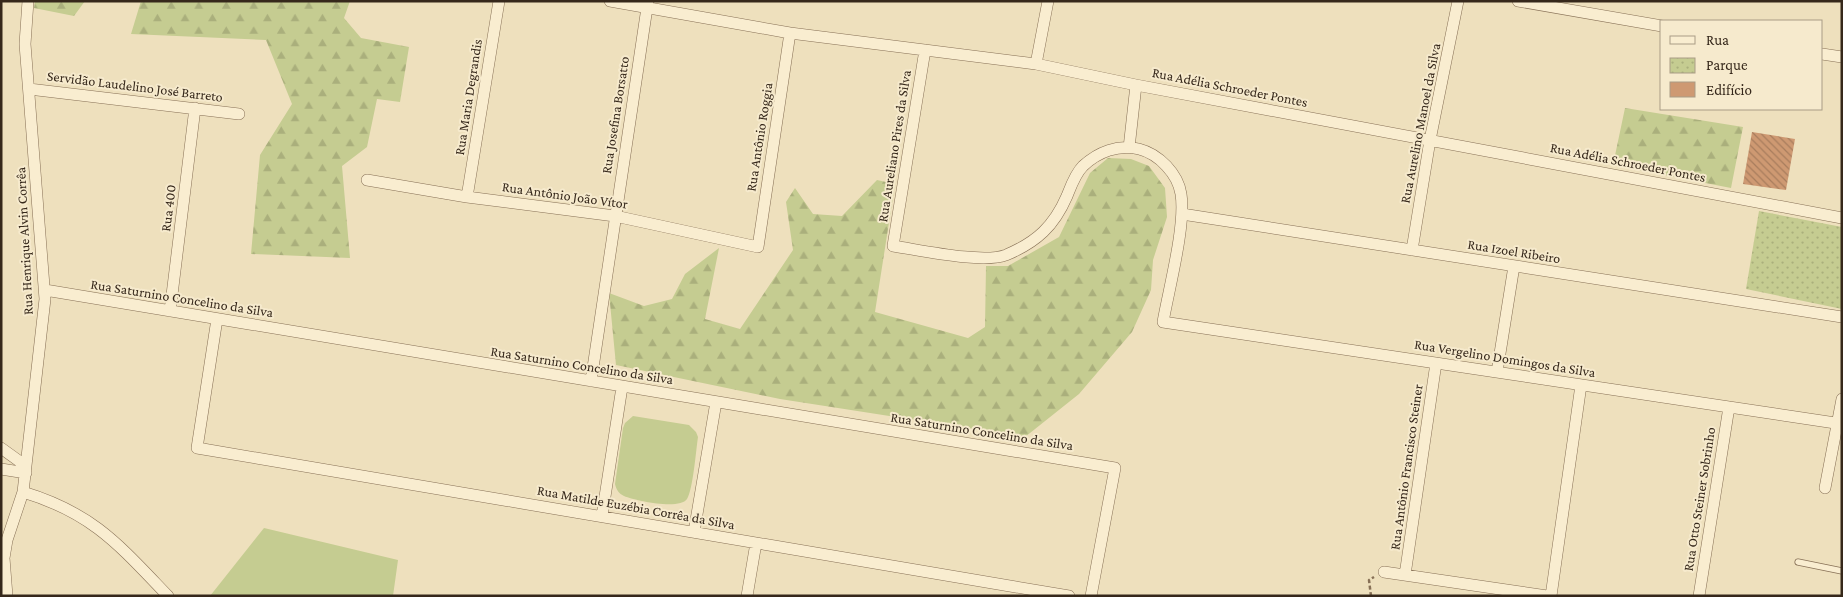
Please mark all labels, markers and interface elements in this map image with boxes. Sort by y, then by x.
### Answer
legend [1660,20,1823,110]
text: Rua [1706,32,1729,48]
street label: Rua Maria Degrandis [451,38,485,156]
street label: Rua Aurelino Manoel da Silva [1397,41,1443,204]
street label: Rua Josefina Borsatto [598,55,632,175]
text: Parque [1706,57,1748,74]
street label: Rua Adélia Schroeder Pontes [1151,64,1309,110]
street label: Servidão Laudelino José Barreto [46,67,224,105]
street label: Rua Aureliano Pires da Silva [874,68,914,223]
street label: Rua Antônio Roggia [742,81,776,193]
text: Edifício [1706,82,1752,98]
street label: Rua Adélia Schroeder Pontes [1549,139,1707,185]
street label: Rua Henrique Alvin Corrêa [12,166,36,315]
street label: Rua Antônio João Vítor [501,178,629,212]
street label: Rua 400 [157,184,179,232]
street label: Rua Izoel Ribeiro [1466,236,1562,266]
street label: Rua Saturnino Concelino da Silva [90,276,275,320]
street label: Rua Vergelino Domingos da Silva [1413,336,1597,380]
street label: Rua Saturnino Concelino da Silva [490,343,675,387]
street label: Rua Antônio Francisco Steiner [1386,383,1426,551]
street label: Rua Saturnino Concelino da Silva [890,409,1075,453]
street label: Rua Otto Steiner Sobrinho [1680,426,1718,572]
street label: Rua Matilde Euzébia Corrêa da Silva [536,482,737,532]

